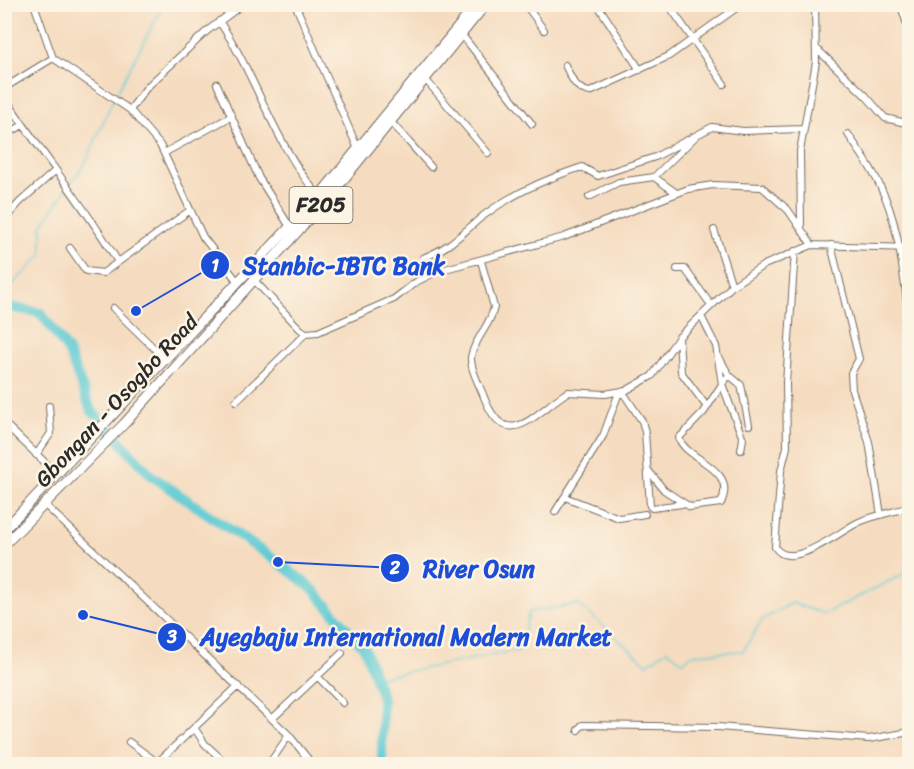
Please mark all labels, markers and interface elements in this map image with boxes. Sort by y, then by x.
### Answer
road number: F205 [290,187,352,223]
callout: Stanbic-IBTC Bank [200,244,457,286]
text: Stanbic-IBTC Bank [242,245,446,287]
text: 1 [211,250,219,282]
street label: Gbongan - Osogbo Road [25,303,209,497]
callout: River Osun [380,547,548,589]
text: River Osun [422,548,535,590]
text: 2 [389,552,401,584]
callout: Ayegbaju International Modern Market [157,616,625,658]
text: Ayegbaju International Modern Market [199,616,613,658]
text: 3 [166,621,177,653]

